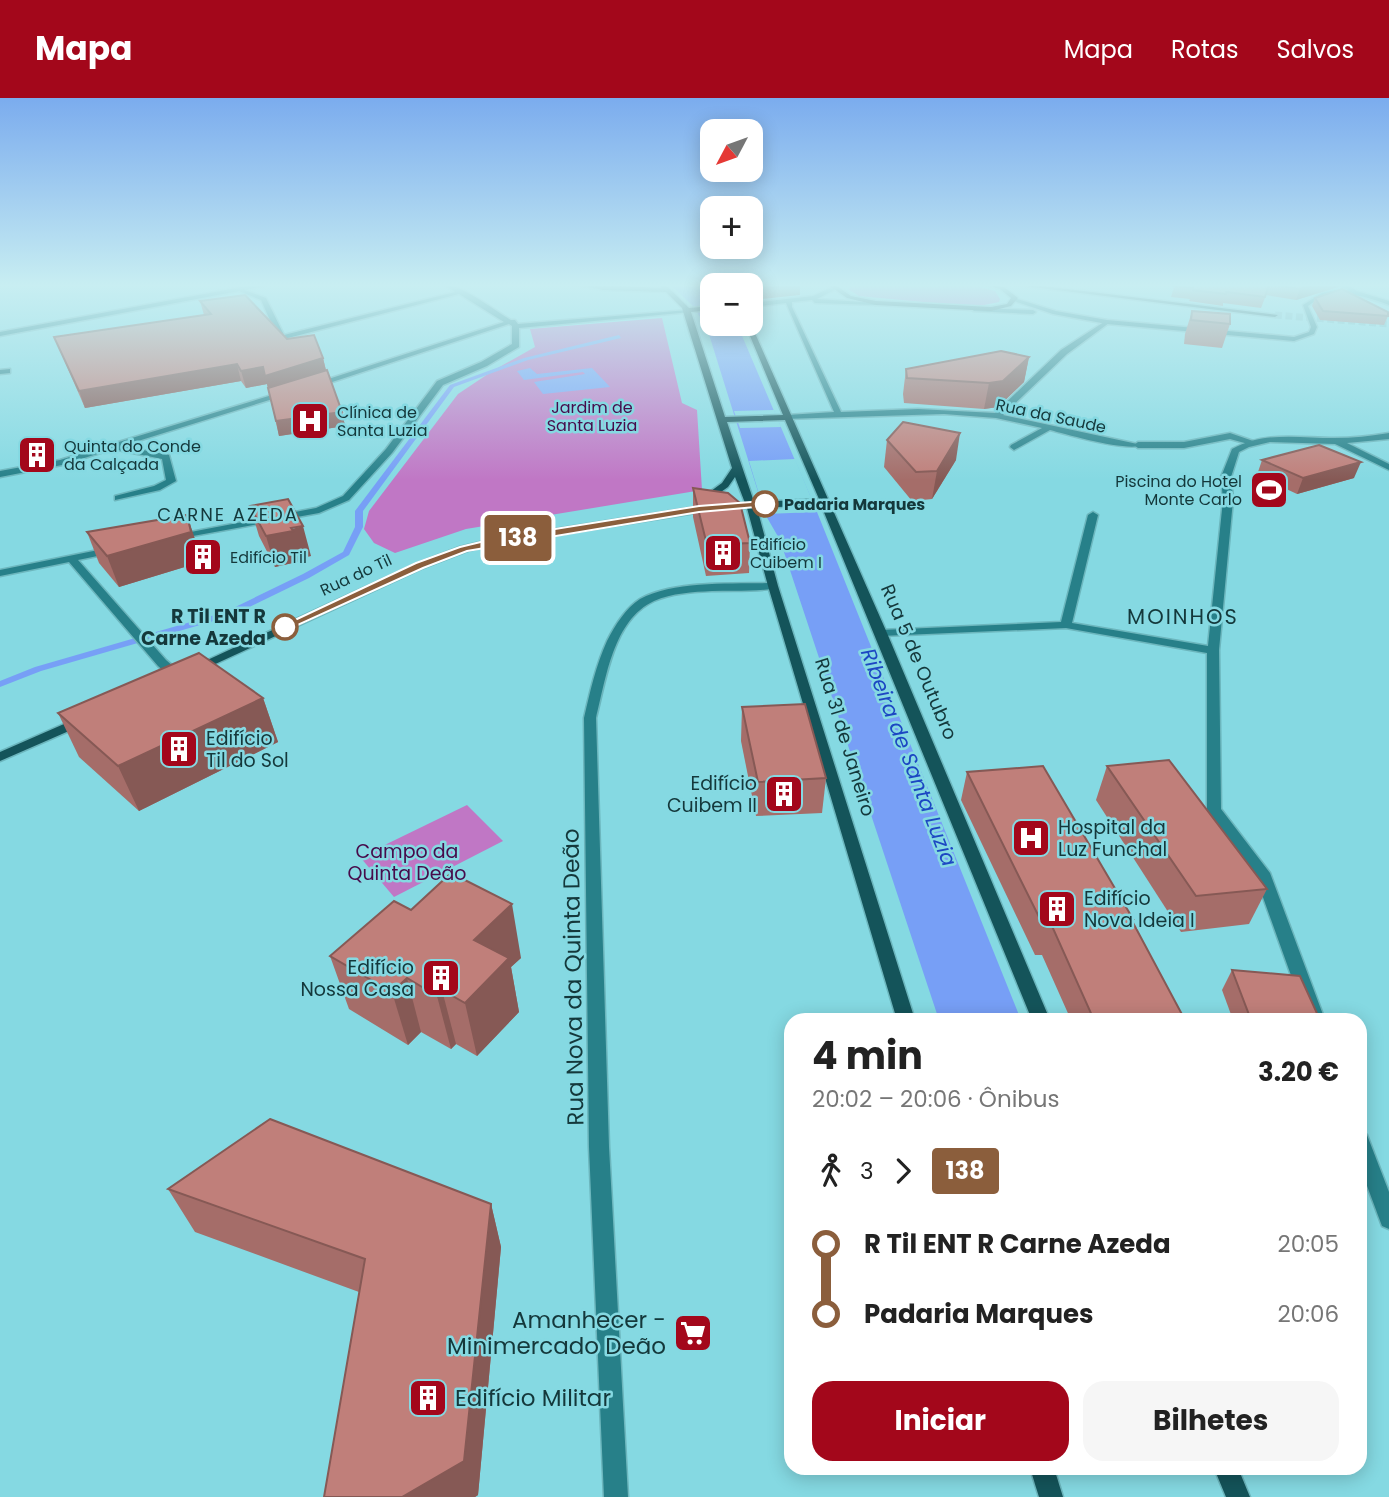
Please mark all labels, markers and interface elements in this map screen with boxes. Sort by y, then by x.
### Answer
text: Mapa [35,25,133,72]
text: Mapa [1064,33,1133,66]
text: Rotas [1171,33,1238,66]
text: Salvos [1276,33,1354,66]
north arrow [700,119,763,182]
map controls [700,119,763,336]
button: + [700,196,763,259]
button: − [700,273,763,336]
street label: Rua da Saude [994,393,1108,439]
park label: Jardim de Santa Luzia [547,396,637,437]
hospital icon: Clínica de Santa Luzia [289,400,331,442]
place label: Clínica de Santa Luzia [337,401,428,442]
building icon: Quinta do Conde da Calçada [16,434,58,476]
place label: Quinta do Conde da Calçada [64,435,201,476]
sports icon: Piscina do Hotel Monte Carlo [1248,469,1290,511]
place label: Piscina do Hotel Monte Carlo [1115,470,1242,511]
marker: Padaria Marques [752,491,778,517]
place label: Padaria Marques [784,493,925,516]
district label: CARNE AZEDA [157,502,299,527]
line badge: 138 [478,515,558,561]
text: 138 [498,521,538,554]
building icon: Edifício Cuibem I [702,532,744,574]
place label: Edifício Cuibem I [750,533,822,574]
building icon: Edifício Til [182,536,224,578]
place label: Edifício Til [230,546,307,569]
street label: Rua do Til [316,548,396,602]
street label: Rua 5 de Outubro [874,580,964,744]
district label: MOINHOS [1127,602,1239,631]
place label: R Til ENT R Carne Azeda [141,603,266,652]
marker: R Til ENT R Carne Azeda [272,614,298,640]
water label: Ribeira de Santa Luzia [854,644,964,870]
street label: Rua 31 de Janeiro [808,654,882,820]
place label: Edifício Til do Sol [206,725,289,774]
building icon: Edifício Til do Sol [158,728,200,770]
place label: Edifício Cuibem II [667,770,757,819]
building icon: Edifício Cuibem II [763,773,805,815]
place label: Hospital da Luz Funchal [1058,814,1167,863]
hospital icon: Hospital da Luz Funchal [1010,817,1052,859]
street label: Rua Nova da Quinta Deão [554,828,592,1126]
park label: Campo da Quinta Deão [347,838,467,887]
place label: Edifício Nova Ideia I [1084,885,1195,934]
building icon: Edifício Nova Ideia I [1036,888,1078,930]
place label: Edifício Nossa Casa [300,954,414,1003]
building icon: Edifício Nossa Casa [420,957,462,999]
text: 4 min [812,1029,923,1082]
text: 3.20 € [1258,1054,1339,1090]
text: 20:02 – 20:06 · Ônibus [812,1083,1060,1115]
icon: walk [812,1152,850,1190]
icon: forward [884,1152,922,1190]
text: 138 [946,1154,985,1187]
text: 3 [860,1155,874,1187]
text: R Til ENT R Carne Azeda [864,1226,1171,1262]
text: 20:05 [1278,1228,1339,1260]
text: Padaria Marques [864,1296,1094,1332]
text: 20:06 [1277,1298,1339,1330]
place label: Amanhecer - Minimercado Deão [447,1304,666,1362]
supermarket icon: Amanhecer - Minimercado Deão [672,1312,714,1354]
building icon: Edifício Militar [407,1377,449,1419]
button: Iniciar [812,1381,1069,1461]
button: Bilhetes [1083,1381,1339,1461]
place label: Edifício Militar [455,1382,611,1414]

